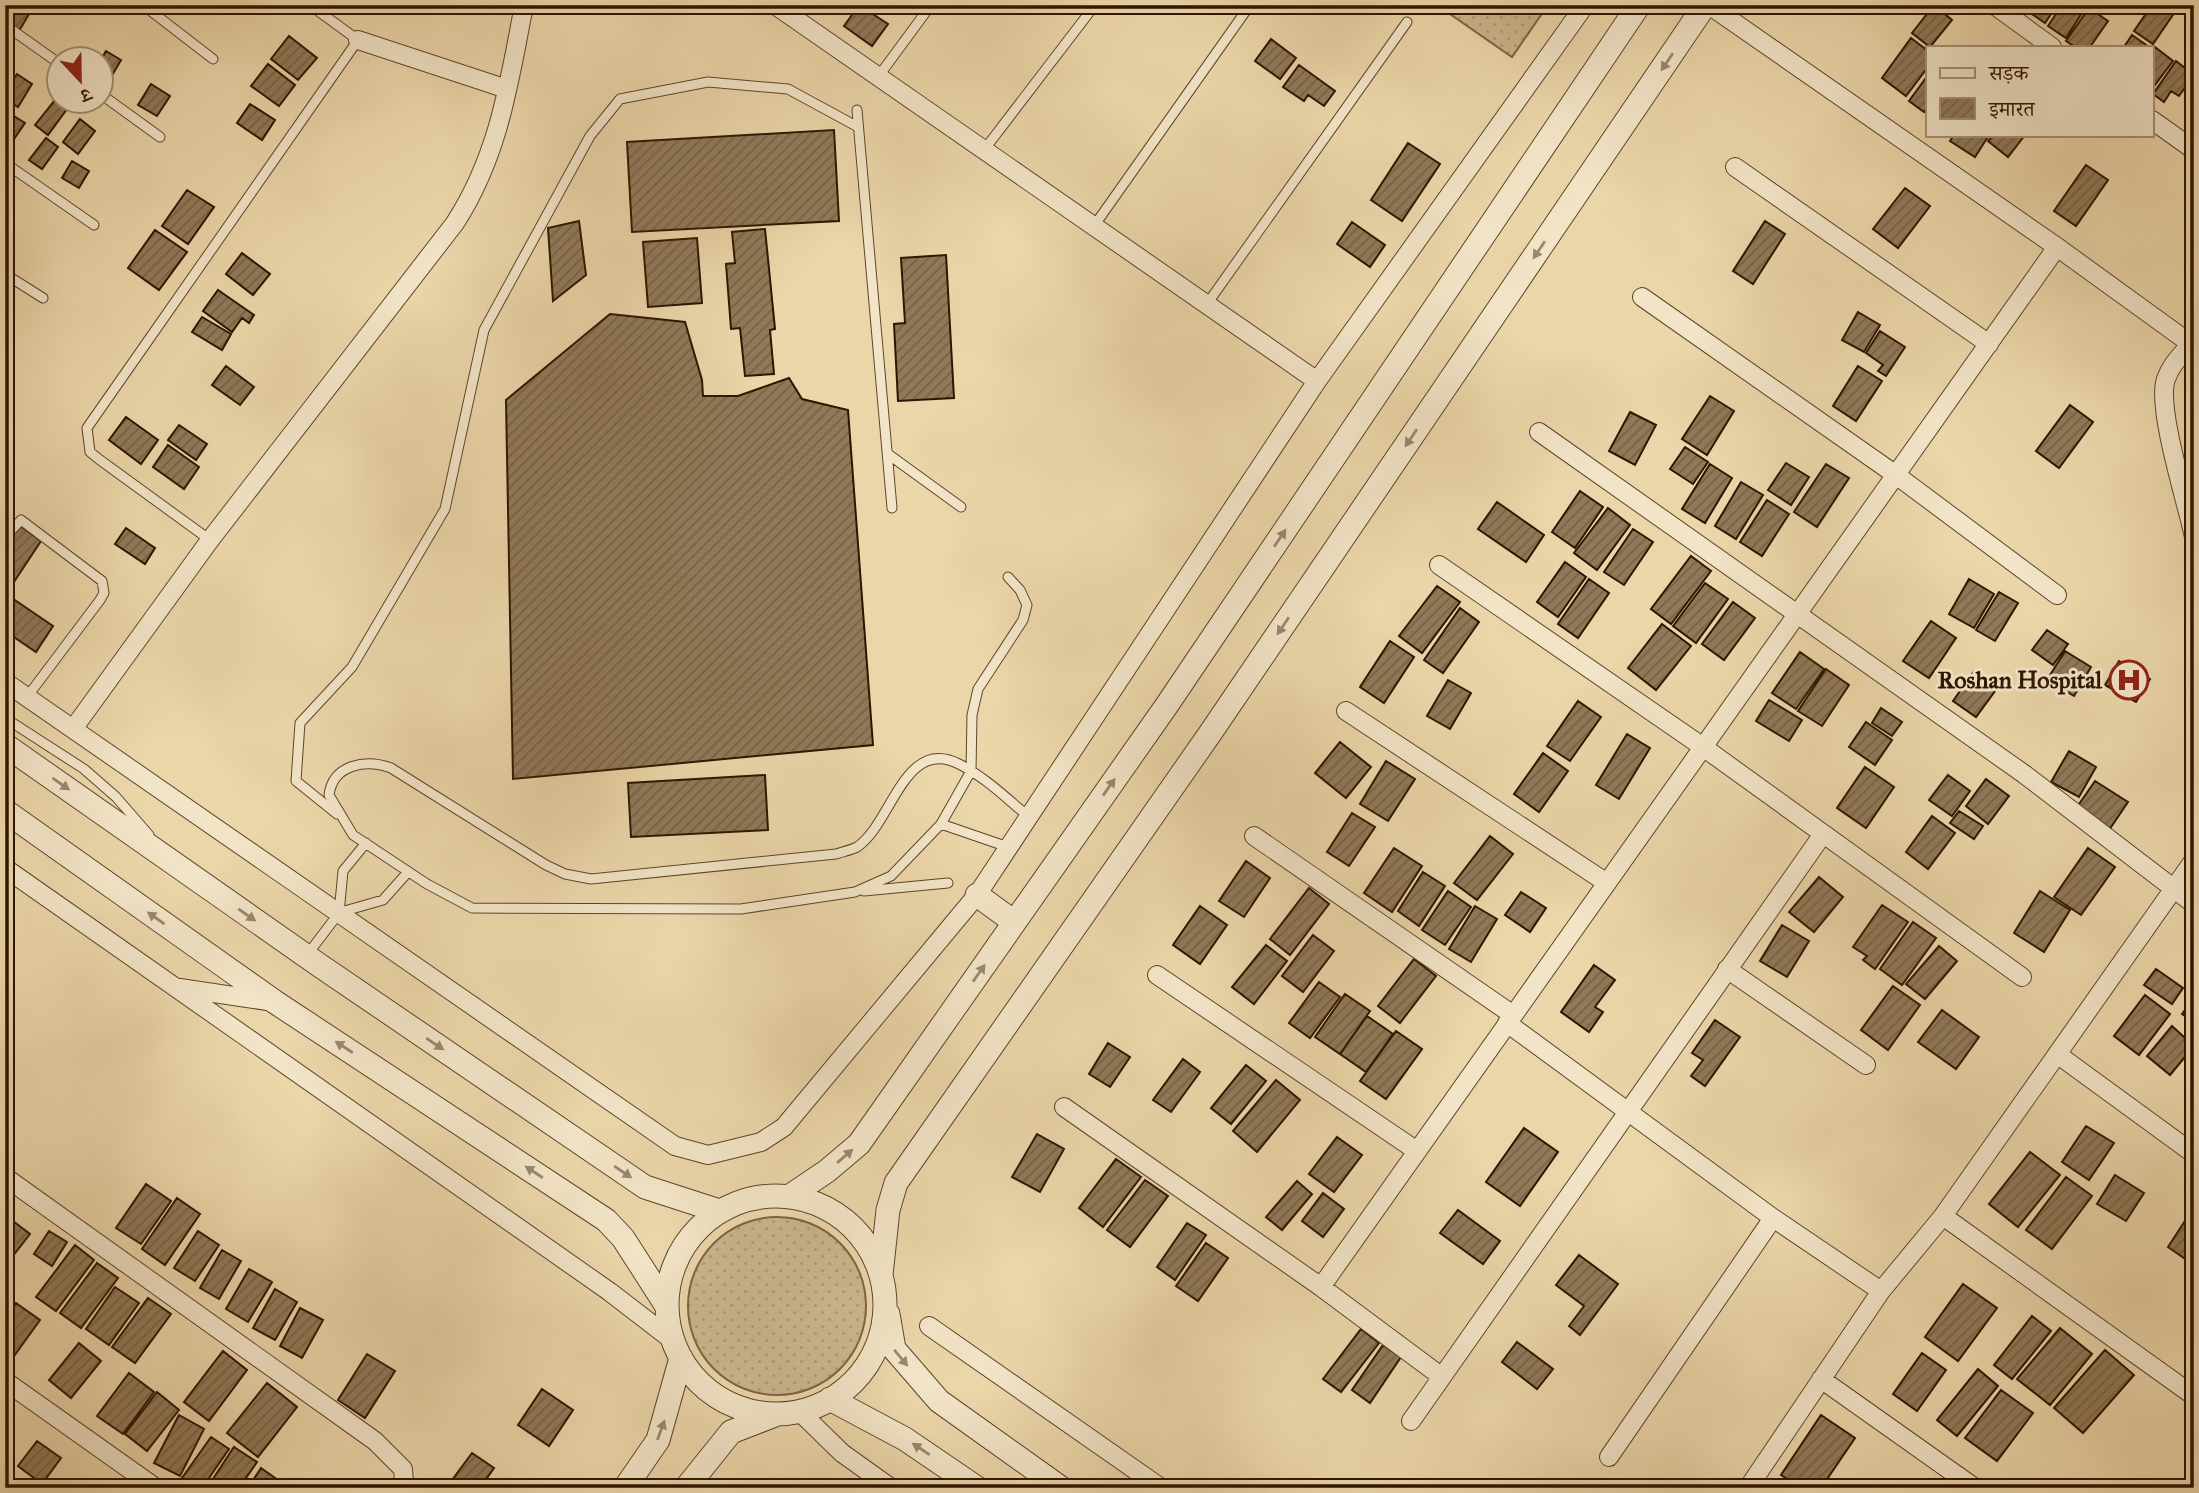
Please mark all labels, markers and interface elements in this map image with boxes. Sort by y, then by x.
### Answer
north arrow [46,46,116,116]
legend [1926,46,2154,136]
one-way arrow [1660,53,1674,71]
text: सड़क [1988,60,2029,86]
text: उ [76,82,97,108]
text: इमारत [1988,96,2036,122]
one-way arrow [1532,241,1546,259]
one-way arrow [1404,429,1418,447]
one-way arrow [1273,528,1286,548]
one-way arrow [1276,617,1290,635]
hospital icon: Roshan Hospital [2108,659,2150,701]
place label: Roshan Hospital [1938,665,2103,695]
one-way arrow [52,777,70,791]
one-way arrow [1102,778,1116,796]
one-way arrow [238,908,256,922]
one-way arrow [147,912,165,926]
one-way arrow [972,964,986,982]
one-way arrow [425,1037,444,1050]
one-way arrow [334,1041,353,1054]
one-way arrow [836,1148,854,1164]
one-way arrow [525,1165,543,1179]
one-way arrow [614,1165,632,1179]
one-way arrow [894,1348,909,1366]
one-way arrow [656,1420,667,1441]
one-way arrow [912,1442,930,1456]

